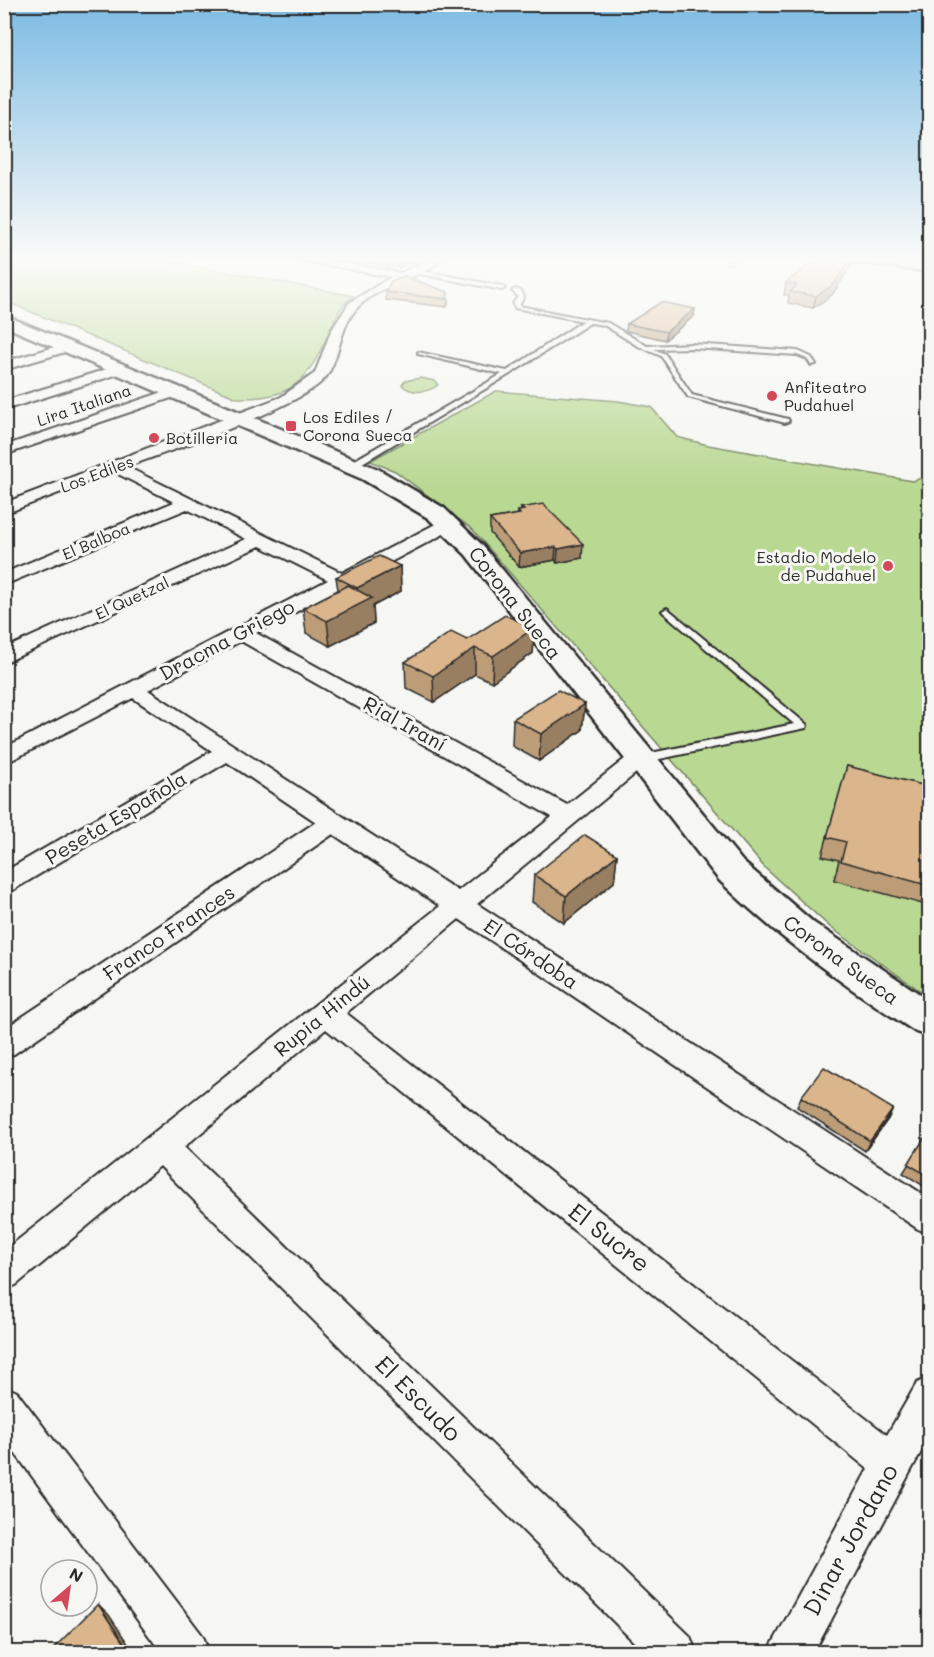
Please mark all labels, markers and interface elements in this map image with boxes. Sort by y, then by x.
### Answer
place label: Anfiteatro Pudahuel [784,376,867,415]
street label: Lira Italiana [34,379,134,430]
marker: Anfiteatro Pudahuel [765,389,779,403]
place label: Los Ediles / Corona Sueca [303,406,412,445]
marker: Los Ediles / Corona Sueca [284,419,298,433]
place label: Botillería [166,427,238,448]
marker: Botillería [147,431,161,445]
street label: Los Ediles [57,450,136,497]
street label: El Balboa [59,517,133,564]
street label: Corona Sueca [463,540,568,664]
place label: Estadio Modelo de Pudahuel [757,546,876,585]
marker: Estadio Modelo de Pudahuel [881,559,895,573]
street label: El Quetzal [91,571,172,624]
street label: Dracma Griego [154,592,299,686]
street label: Rial Iraní [359,690,452,757]
street label: Peseta Española [40,765,191,870]
street label: Franco Frances [98,879,239,986]
street label: Corona Sueca [779,908,905,1010]
street label: El Córdoba [479,912,584,994]
street label: Rupia Hindú [268,969,375,1062]
street label: El Sucre [563,1195,657,1278]
street label: El Escudo [369,1348,469,1448]
street label: Dinar Jordano [795,1458,904,1621]
north arrow [39,1558,99,1618]
text: N [66,1562,87,1587]

